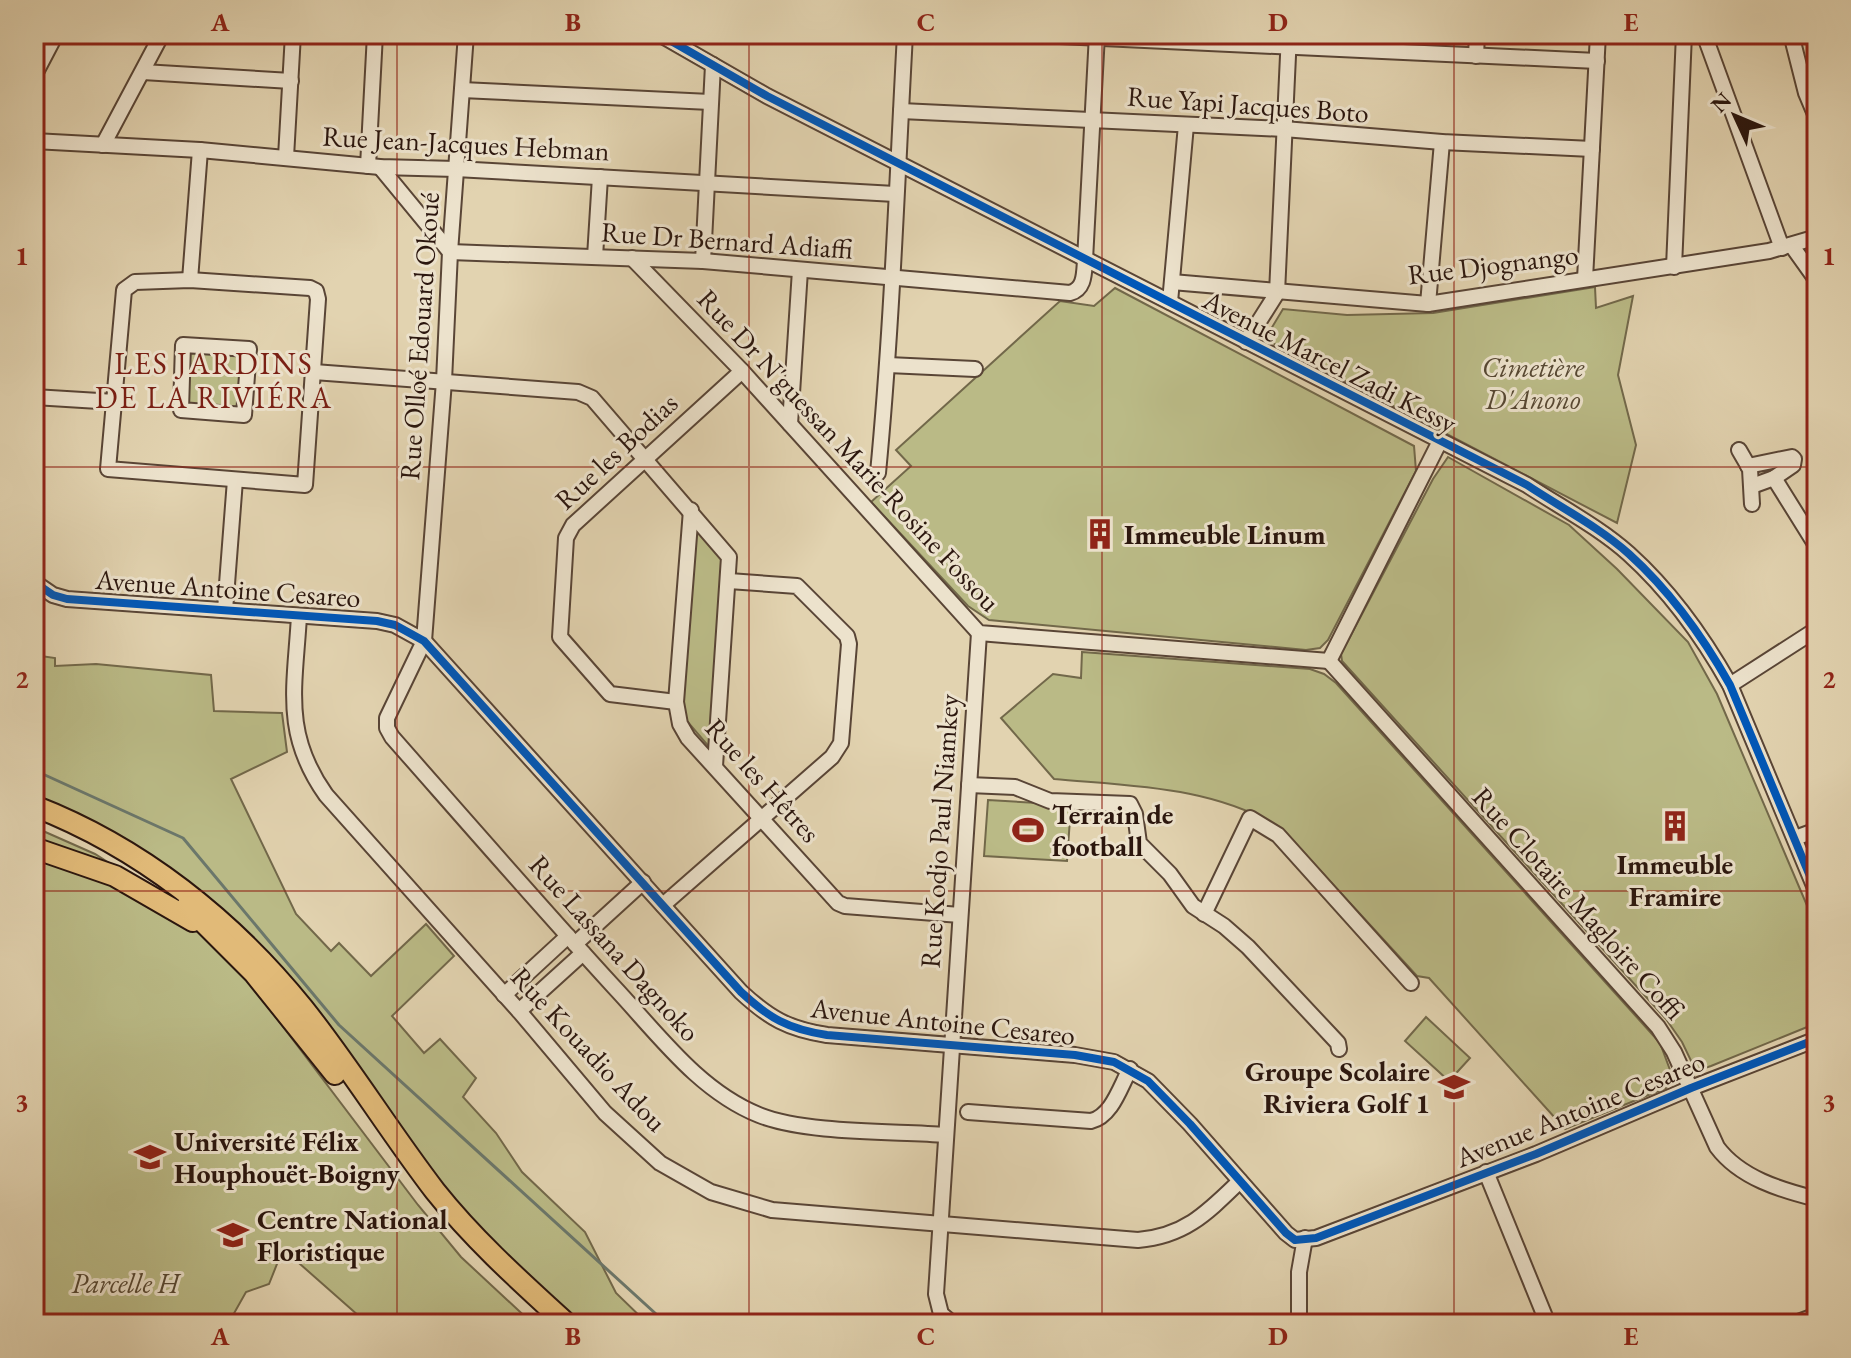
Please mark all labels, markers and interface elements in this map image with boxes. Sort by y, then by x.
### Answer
text: A [210,5,230,39]
text: B [565,5,581,39]
text: C [917,5,935,39]
text: D [1268,5,1288,39]
text: E [1624,5,1639,39]
north arrow [1695,76,1775,156]
street label: Rue Yapi Jacques Boto [1126,78,1370,130]
text: N [1704,86,1738,119]
street label: Rue Jean-Jacques Hebman [321,118,611,169]
street label: Rue Olloé Edouard Okoué [391,191,447,481]
street label: Rue Dr Bernard Adiaffi [600,213,854,267]
street label: Rue Djognango [1406,236,1580,292]
text: 1 [15,239,29,273]
text: 1 [1822,239,1836,273]
street label: Rue Dr N'guessan Marie-Rosine Fossou [690,281,1008,619]
street label: Avenue Marcel Zadi Kessy [1196,281,1464,441]
district label: LES JARDINS DE LA RIVIÉRA [95,344,333,417]
park label: Cimetière D'Anono [1482,349,1585,417]
street label: Rue les Bodias [547,385,685,517]
place label: Immeuble Linum [1124,516,1326,552]
building icon: Immeuble Linum [1083,517,1117,551]
street label: Avenue Antoine Cesareo [93,561,362,615]
text: 2 [15,662,29,696]
text: 2 [1822,662,1836,696]
street label: Rue Kodjo Paul Niamkey [911,692,967,969]
street label: Rue les Hêtres [698,710,828,850]
street label: Rue Clotaire Magloire Coffi [1465,779,1693,1027]
place label: Terrain de football [1052,796,1173,864]
building icon: Immeuble Framire [1658,809,1692,843]
sports icon: Terrain de football [1011,813,1045,847]
place label: Immeuble Framire [1617,846,1733,914]
street label: Rue Lassana Dagnoko [522,847,708,1049]
street label: Rue Kouadio Adou [503,959,675,1139]
street label: Avenue Antoine Cesareo [808,989,1077,1053]
street label: Avenue Antoine Cesareo [1449,1043,1710,1176]
place label: Groupe Scolaire Riviera Golf 1 [1245,1053,1430,1121]
school or university icon: Groupe Scolaire Riviera Golf 1 [1437,1070,1471,1104]
text: 3 [15,1085,29,1119]
text: 3 [1822,1085,1836,1119]
place label: Université Félix Houphouët-Boigny [174,1123,400,1191]
school or university icon: Université Félix Houphouët-Boigny [133,1140,167,1174]
place label: Centre National Floristique [257,1201,447,1269]
school or university icon: Centre National Floristique [216,1218,250,1252]
park label: Parcelle H [71,1265,182,1301]
text: A [210,1319,230,1353]
text: B [565,1319,581,1353]
text: C [917,1319,935,1353]
text: D [1268,1319,1288,1353]
text: E [1624,1319,1639,1353]

